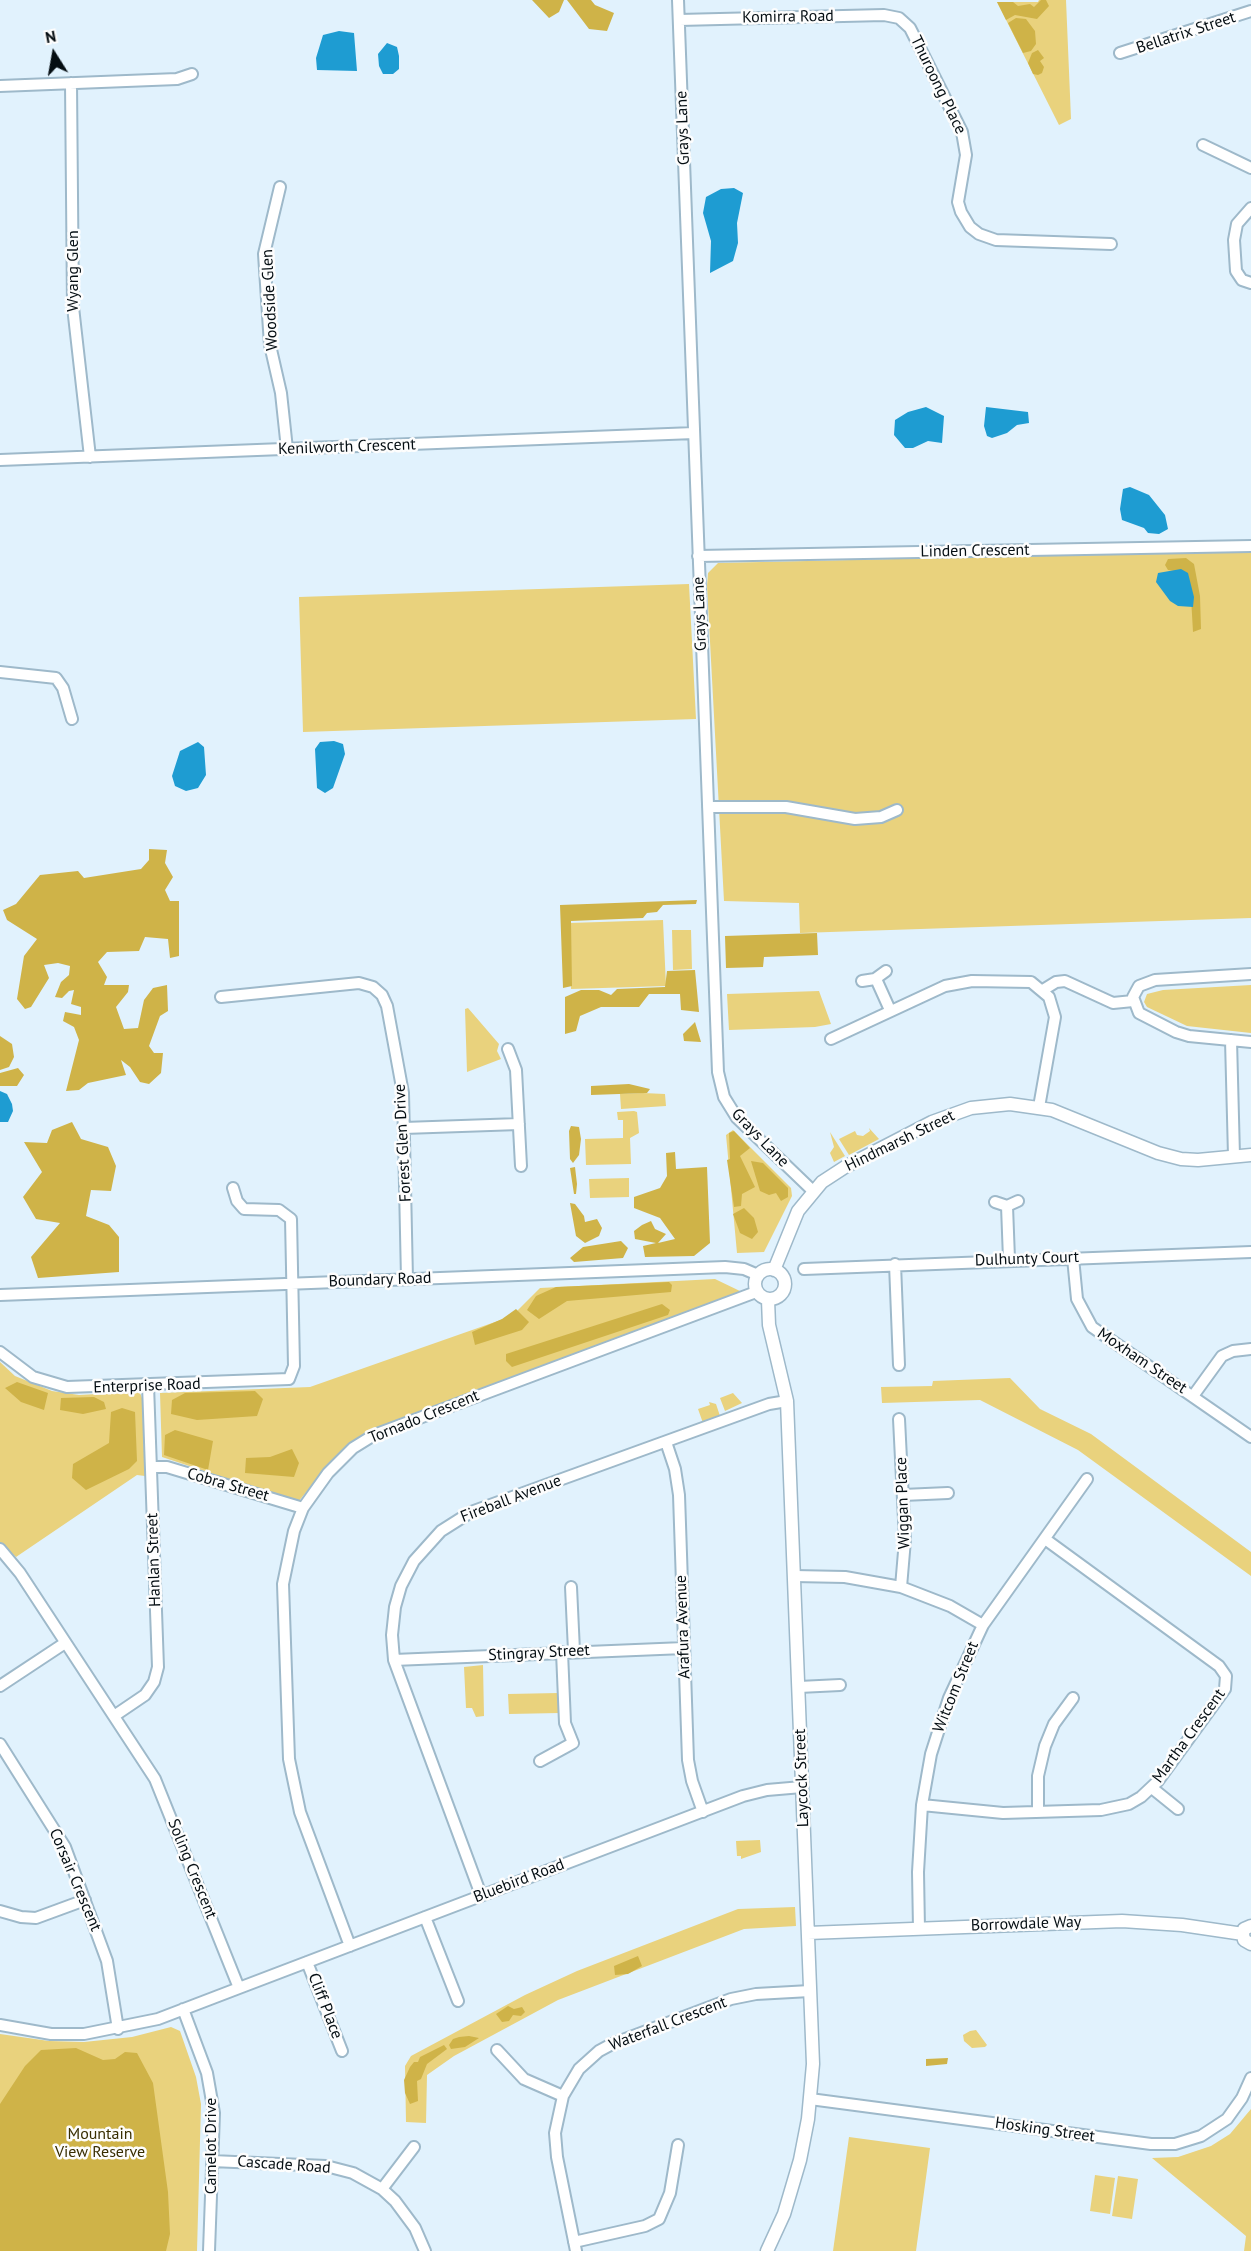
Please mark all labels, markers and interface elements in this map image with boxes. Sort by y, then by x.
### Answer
street label: Komirra Road [742,7,834,27]
street label: Bellatrix Street [1134,8,1238,58]
north arrow [24,24,84,84]
text: N [43,26,58,47]
street label: Thuroong Place [906,33,970,137]
street label: Grays Lane [672,90,694,166]
street label: Wyang Glen [63,230,83,312]
street label: Woodside Glen [258,249,282,351]
street label: Kenilworth Crescent [278,435,416,459]
street label: Linden Crescent [920,540,1030,562]
street label: Grays Lane [689,576,711,652]
street label: Forest Glen Drive [390,1083,416,1203]
street label: Grays Lane [727,1105,793,1171]
street label: Hindmarsh Street [842,1106,958,1176]
street label: Dulhunty Court [975,1248,1079,1270]
street label: Boundary Road [328,1269,432,1291]
street label: Moxham Street [1094,1324,1190,1398]
street label: Enterprise Road [93,1375,201,1397]
street label: Tornado Crescent [366,1386,482,1448]
street label: Wiggan Place [892,1457,914,1549]
street label: Cobra Street [185,1464,271,1506]
street label: Fireball Avenue [458,1471,564,1527]
street label: Hanlan Street [143,1513,165,1607]
street label: Arafura Avenue [672,1575,694,1679]
street label: Witcom Street [929,1639,983,1735]
street label: Stingray Street [488,1641,590,1665]
street label: Martha Crescent [1149,1685,1229,1787]
street label: Laycock Street [791,1728,813,1828]
street label: Soling Crescent [163,1816,221,1922]
street label: Corsair Crescent [45,1826,105,1934]
street label: Bluebird Road [471,1855,567,1907]
street label: Borrowdale Way [970,1912,1082,1936]
street label: Cliff Place [304,1970,346,2042]
street label: Waterfall Crescent [607,1993,729,2055]
street label: Camelot Drive [201,2098,221,2194]
street label: Hosking Street [994,2114,1096,2146]
park label: Mountain View Reserve [55,2124,145,2162]
street label: Cascade Road [237,2152,331,2178]

